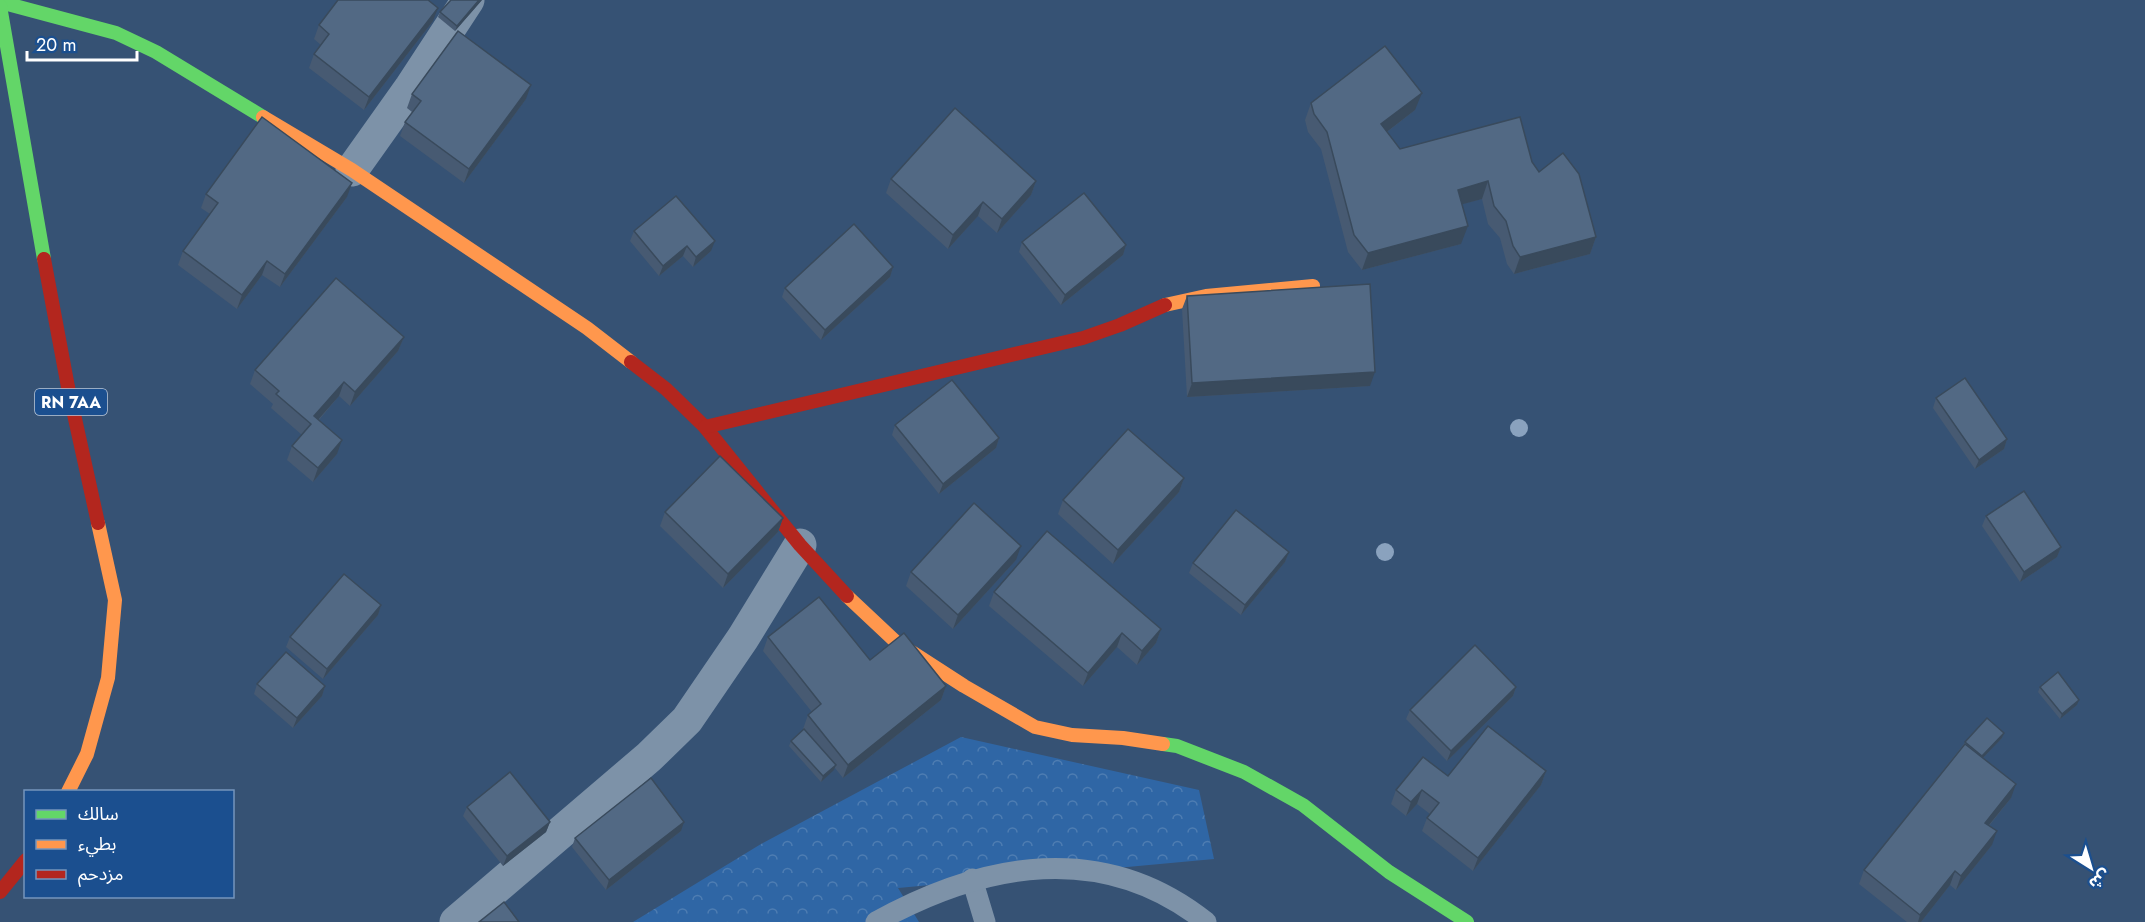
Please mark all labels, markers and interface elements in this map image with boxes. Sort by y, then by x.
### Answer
scale bar [27,24,136,62]
text: 20 m [36,32,76,58]
road number: RN 7AA [35,389,107,415]
legend [24,790,234,898]
text: سالك [78,801,119,827]
text: بطيء [78,831,116,857]
north arrow [2061,838,2121,898]
text: مزدحم [78,861,123,887]
text: ش [2084,864,2115,895]

